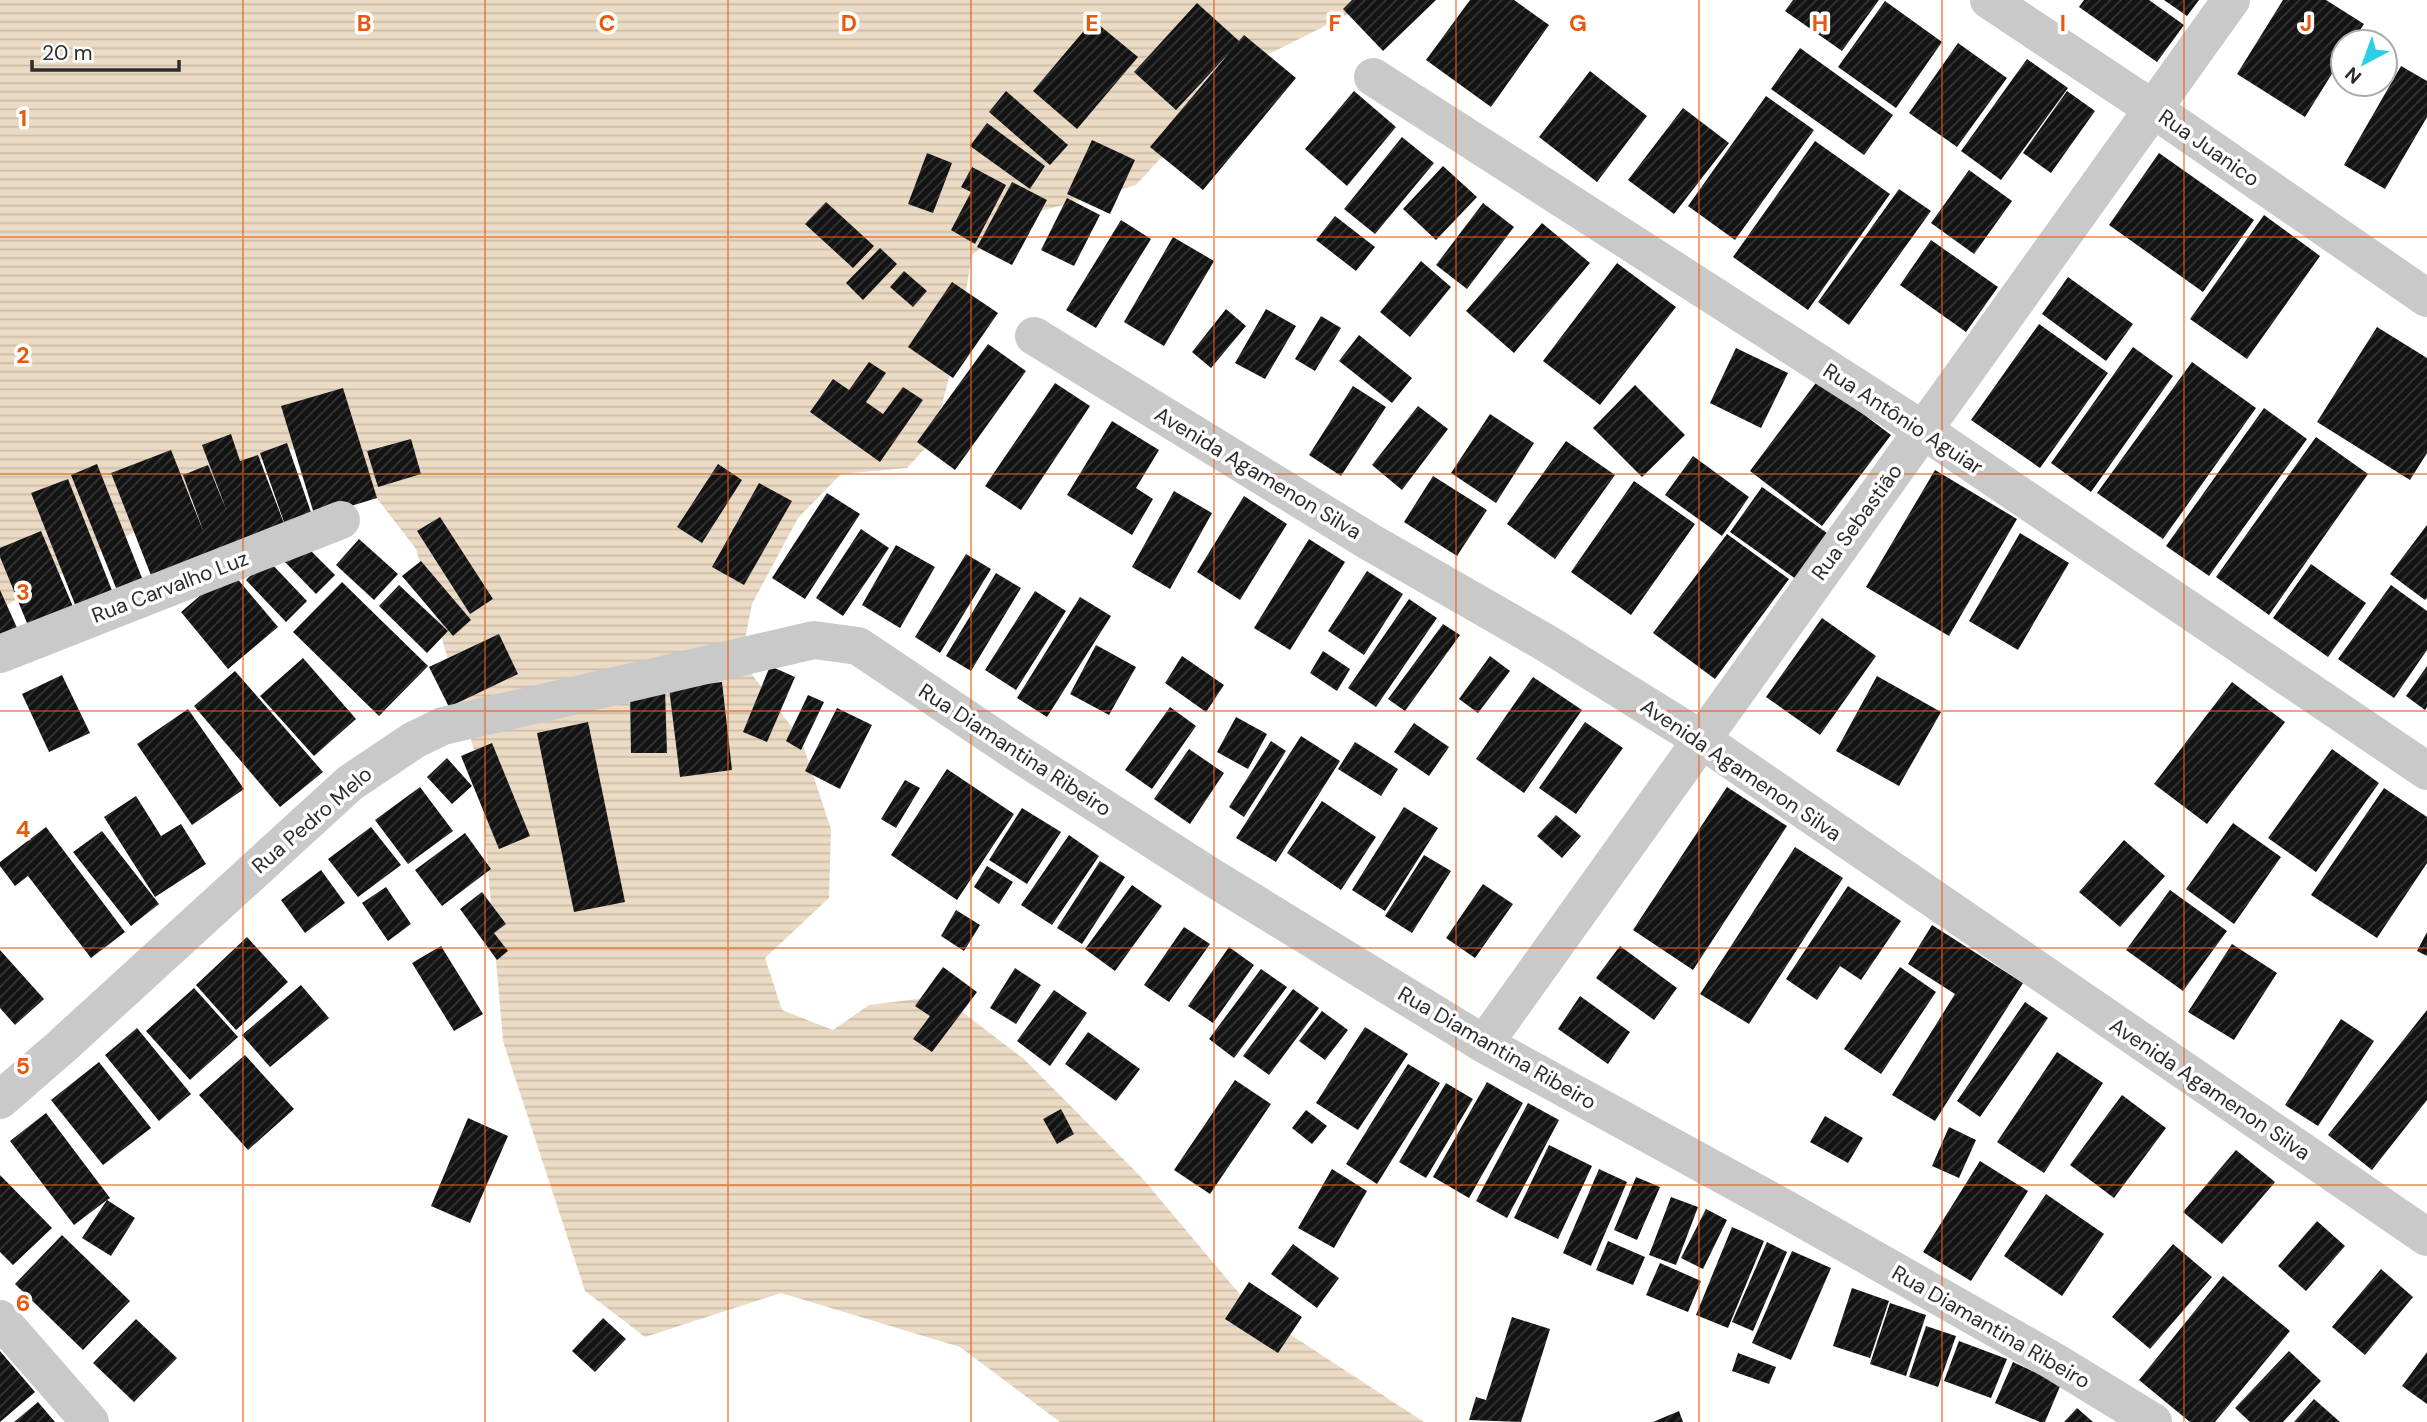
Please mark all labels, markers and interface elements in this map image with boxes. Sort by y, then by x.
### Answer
text: B [357,8,371,38]
text: C [599,8,615,38]
text: D [841,8,857,38]
text: E [1085,8,1099,38]
text: F [1329,8,1342,38]
text: G [1569,8,1587,38]
text: H [1812,8,1828,38]
text: I [2060,8,2066,38]
text: J [2300,8,2312,38]
scale bar [32,28,178,72]
north arrow [2329,28,2399,98]
text: 20 m [42,39,93,67]
text: N [2340,61,2367,89]
text: 1 [19,103,27,133]
street label: Rua Juanico [2153,103,2265,193]
text: 2 [16,340,30,370]
street label: Rua Antônio Aguiar [1818,357,1988,481]
street label: Avenida Agamenon Silva [1149,400,1367,546]
street label: Rua Sebastião [1805,458,1909,586]
street label: Rua Carvalho Luz [88,544,252,630]
text: 3 [16,577,30,607]
street label: Rua Diamantina Ribeiro [913,677,1117,823]
street label: Avenida Agamenon Silva [1635,692,1847,848]
street label: Rua Pedro Melo [246,760,378,880]
text: 4 [16,814,31,844]
street label: Rua Diamantina Ribeiro [1393,980,1601,1116]
street label: Avenida Agamenon Silva [2104,1011,2316,1167]
text: 5 [16,1051,30,1081]
street label: Rua Diamantina Ribeiro [1887,1259,2095,1395]
text: 6 [16,1288,30,1318]

